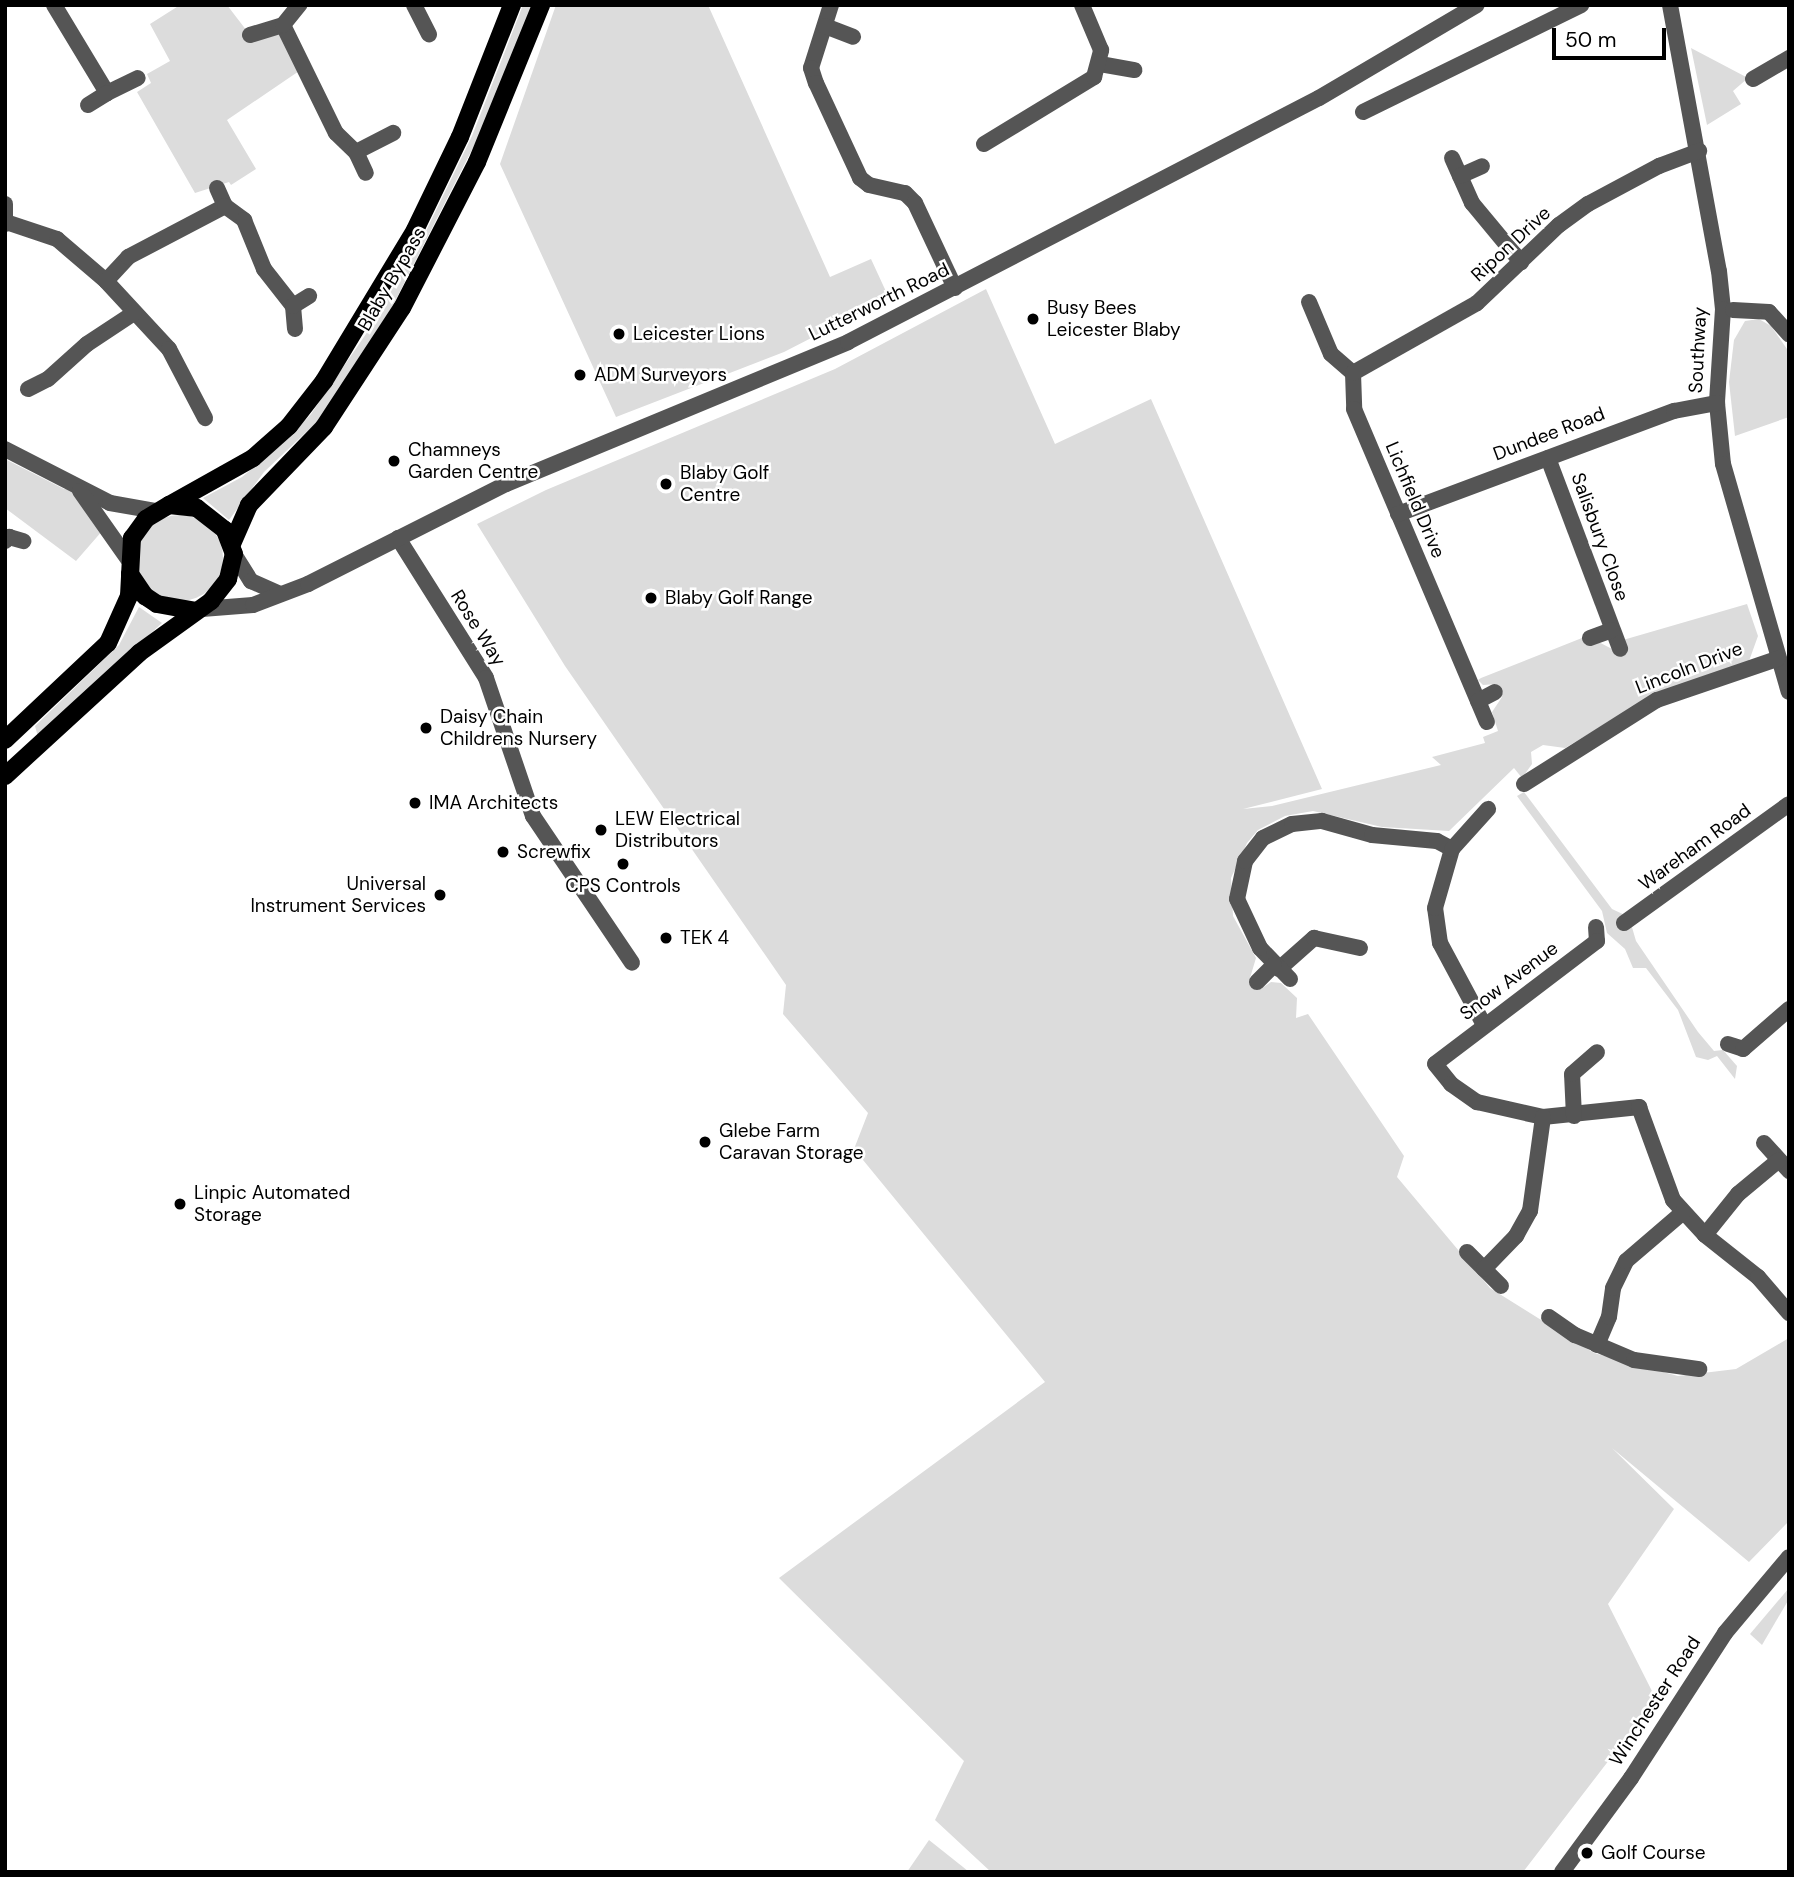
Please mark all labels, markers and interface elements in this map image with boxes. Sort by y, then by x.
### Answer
scale bar [1556,14,1670,58]
text: 50 m [1565,26,1616,54]
street label: Ripon Drive [1467,202,1555,286]
street label: Blaby Bypass [353,223,431,335]
street label: Lutterworth Road [805,258,953,346]
place label: Busy Bees Leicester Blaby [1047,297,1181,341]
street label: Southway [1684,306,1712,394]
marker: Busy Bees Leicester Blaby [1025,311,1041,327]
place label: Leicester Lions [633,323,765,345]
marker: Leicester Lions [611,326,627,342]
place label: ADM Surveyors [594,364,727,386]
marker: ADM Surveyors [572,367,588,383]
street label: Dundee Road [1490,402,1608,466]
street label: Lichfield Drive [1380,438,1450,562]
place label: Chamneys Garden Centre [408,439,538,483]
marker: Chamneys Garden Centre [386,453,402,469]
place label: Blaby Golf Centre [680,462,769,506]
street label: Salisbury Close [1566,470,1634,604]
marker: Blaby Golf Centre [658,476,674,492]
street label: Rose Way [446,586,510,670]
place label: Blaby Golf Range [665,587,812,609]
marker: Blaby Golf Range [643,590,659,606]
street label: Lincoln Drive [1632,637,1746,699]
place label: Daisy Chain Childrens Nursery [440,706,597,750]
marker: Daisy Chain Childrens Nursery [418,720,434,736]
place label: IMA Architects [429,792,558,814]
marker: IMA Architects [407,795,423,811]
street label: Wareham Road [1635,799,1755,895]
place label: LEW Electrical Distributors [615,808,740,852]
marker: LEW Electrical Distributors [593,822,609,838]
place label: Screwfix [517,841,591,863]
marker: Screwfix [495,844,511,860]
marker: CPS Controls [615,856,631,872]
place label: Universal Instrument Services [250,873,426,917]
place label: CPS Controls [565,875,681,897]
marker: Universal Instrument Services [432,887,448,903]
place label: TEK 4 [680,927,729,949]
marker: TEK 4 [658,930,674,946]
street label: Snow Avenue [1455,937,1563,1025]
place label: Glebe Farm Caravan Storage [719,1120,864,1164]
marker: Glebe Farm Caravan Storage [697,1134,713,1150]
place label: Linpic Automated Storage [194,1182,350,1226]
marker: Linpic Automated Storage [172,1196,188,1212]
street label: Winchester Road [1605,1632,1705,1770]
place label: Golf Course [1601,1842,1706,1864]
marker: Golf Course [1579,1845,1595,1861]

